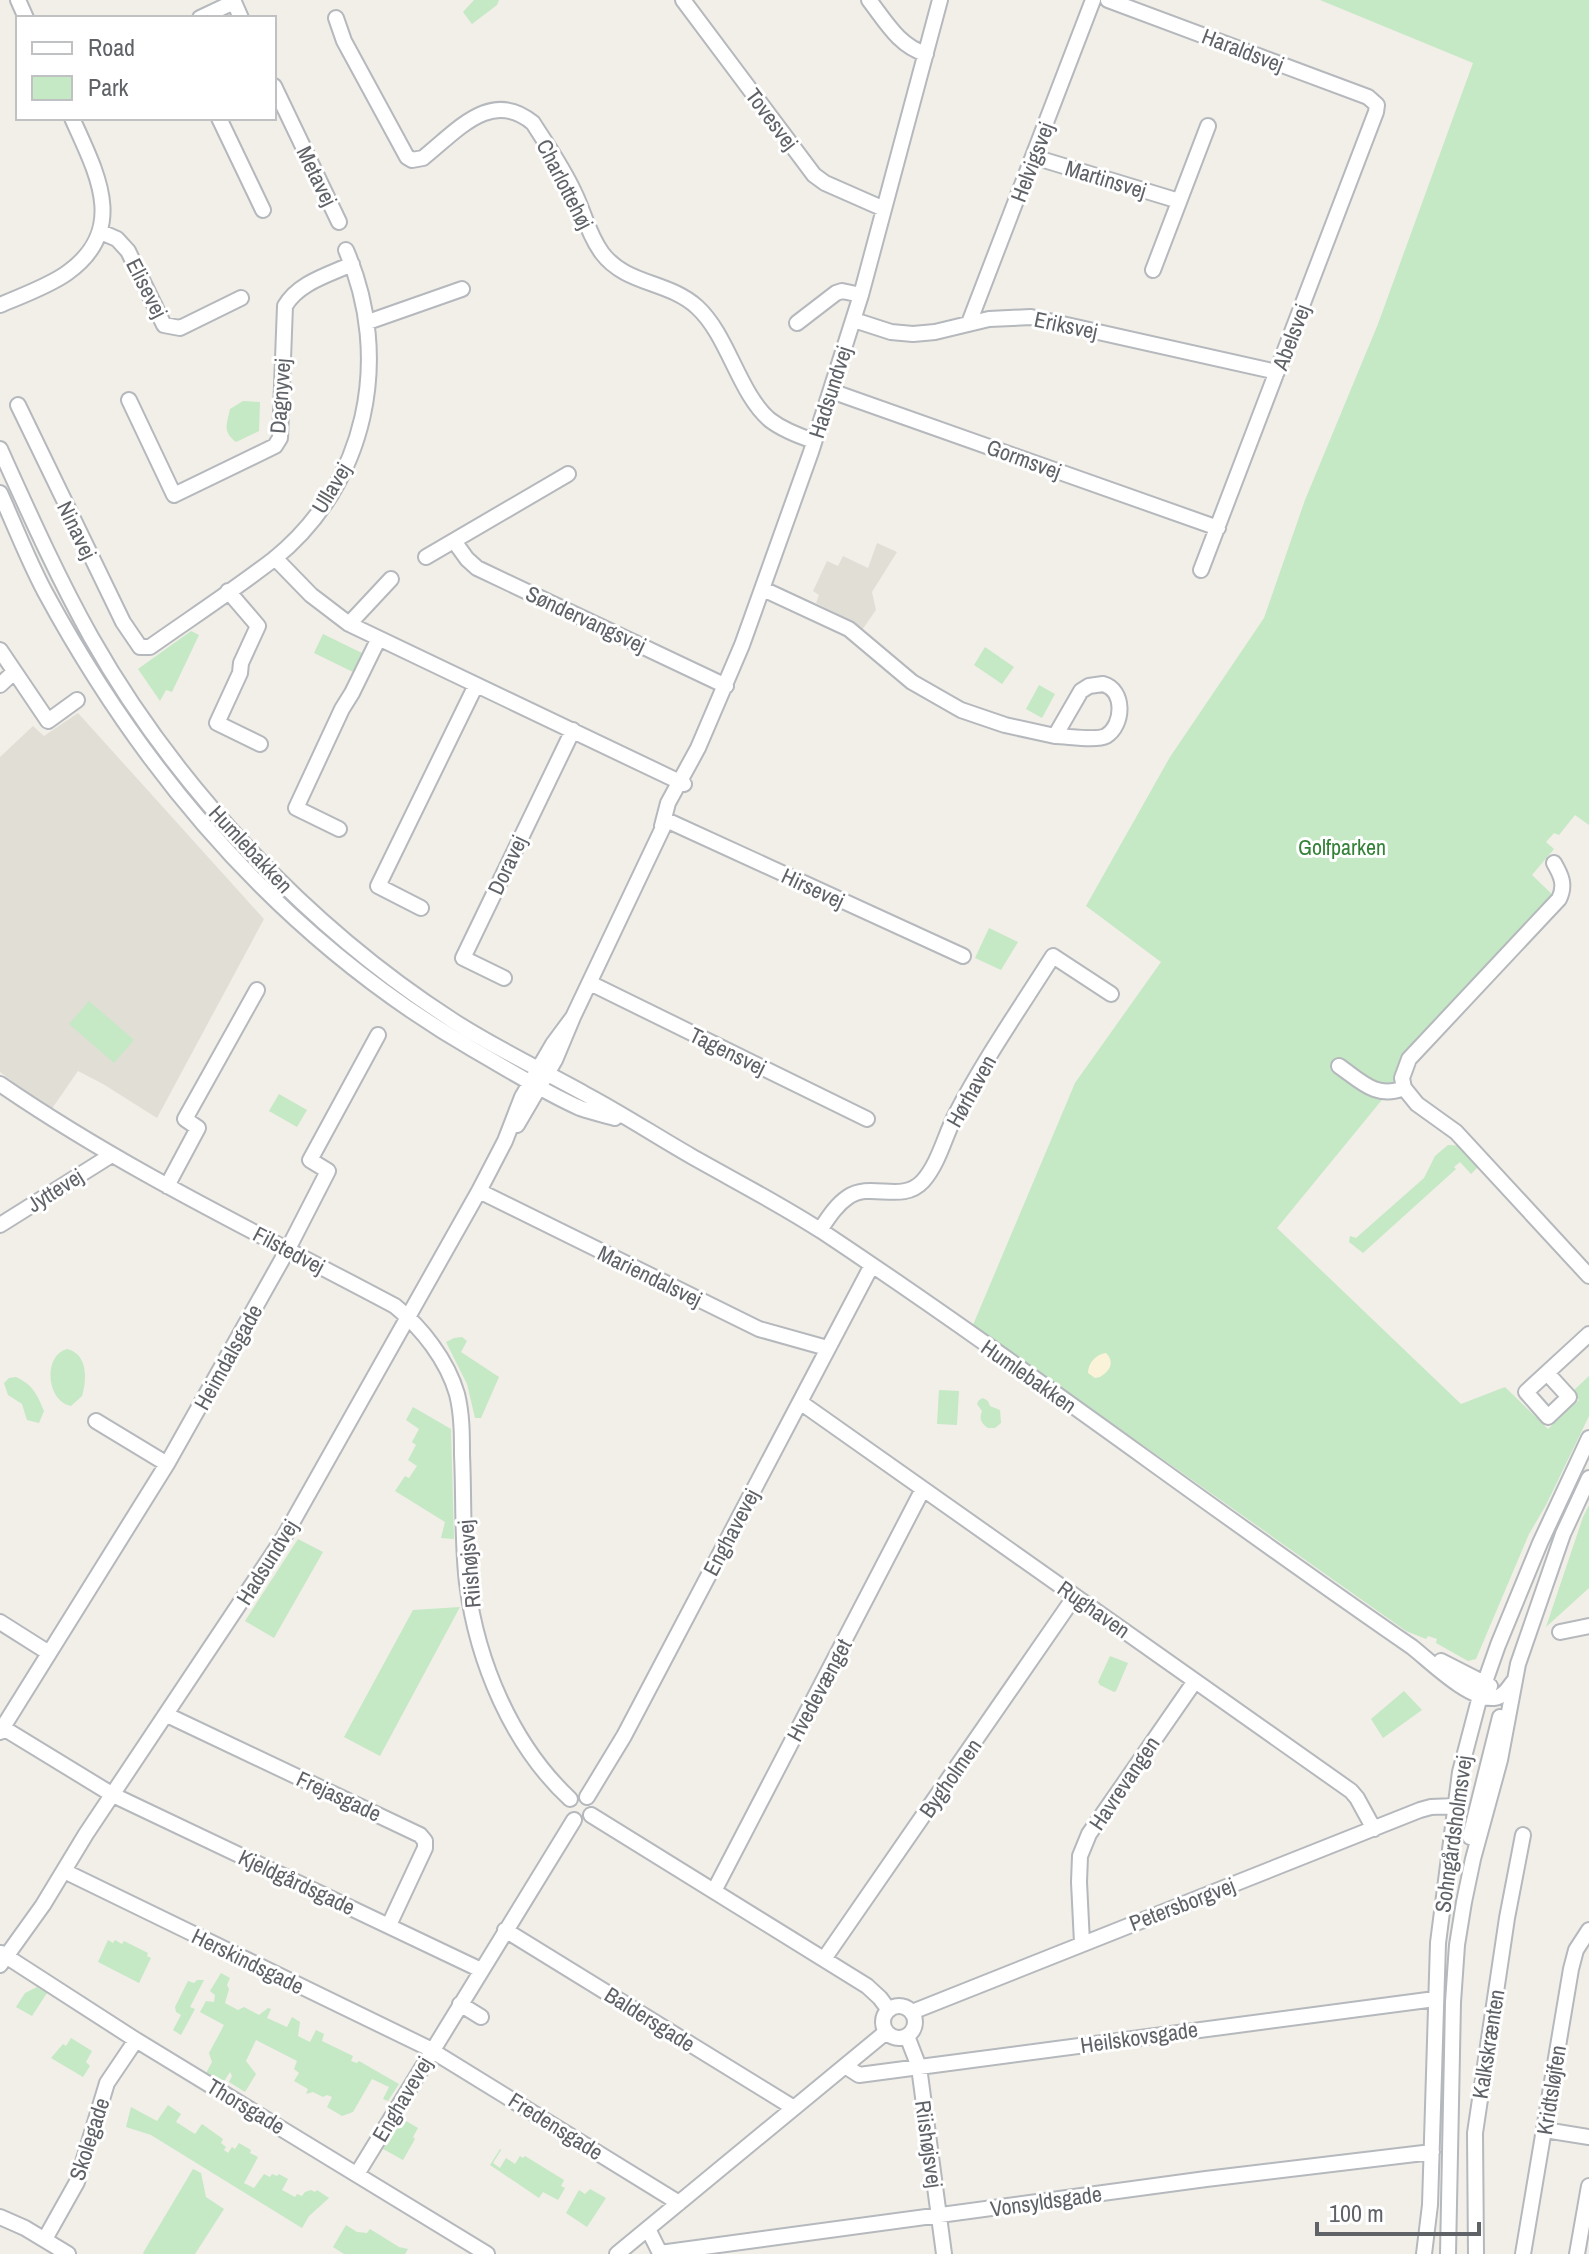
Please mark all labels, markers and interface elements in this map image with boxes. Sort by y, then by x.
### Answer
legend [16,16,276,120]
street label: Haraldsvej [1198,21,1288,79]
text: Road [88,31,135,63]
text: Park [88,71,129,103]
street label: Tovesvej [739,82,805,156]
street label: Helvigsvej [1003,118,1061,206]
street label: Charlottehøj [530,134,600,234]
street label: Metavej [290,141,344,211]
street label: Martinsvej [1062,152,1150,206]
street label: Elisevej [119,253,175,323]
street label: Abelsvej [1264,300,1317,375]
street label: Eriksvej [1032,304,1100,346]
street label: Hadsundvej [801,342,859,442]
street label: Dagnyvej [262,357,298,435]
street label: Gormsvej [983,432,1065,486]
street label: Ullavej [304,457,358,519]
street label: Ninavej [50,496,104,564]
street label: Søndervangsvej [521,578,651,660]
street label: Humlebakken [202,798,300,900]
street label: Doravej [480,830,534,900]
park label: Golfparken [1298,832,1386,862]
street label: Hirsevej [777,860,849,916]
street label: Tagensvej [685,1020,771,1082]
street label: Hørhaven [939,1050,1003,1132]
street label: Jyttevej [21,1161,89,1219]
street label: Filstedvej [248,1219,330,1281]
street label: Mariendalsvej [593,1238,707,1314]
street label: Heimdalsgade [187,1299,269,1415]
street label: Humlebakken [975,1332,1083,1420]
street label: Enghavevej [696,1483,766,1581]
street label: Hadsundvej [229,1514,305,1610]
street label: Riishøjsvej [450,1519,488,1609]
street label: Rughaven [1052,1573,1136,1645]
street label: Hvedevænget [779,1633,859,1747]
street label: Havrevangen [1082,1730,1166,1836]
street label: Bygholmen [912,1732,988,1824]
street label: Sohngårdsholmsvej [1427,1753,1479,1915]
street label: Frejasgade [292,1763,386,1829]
street label: Kjeldgårdsgade [234,1842,360,1922]
street label: Petersborgvej [1125,1870,1239,1938]
street label: Herskindsgade [187,1921,309,2001]
street label: Baldersgade [599,1979,701,2059]
street label: Kalkskrænten [1465,1987,1511,2101]
street label: Heilskovsgade [1078,2014,1200,2060]
street label: Kridtsløjfen [1529,2043,1573,2137]
street label: Enghavevej [365,2051,439,2147]
street label: Thorsgade [201,2071,291,2141]
street label: Fredensgade [503,2085,609,2167]
street label: Skolegade [62,2094,116,2184]
street label: Riishøjsvej [908,2098,950,2190]
street label: Vonsyldsgade [988,2178,1104,2224]
scale bar [1317,2186,1479,2236]
text: 100 m [1329,2197,1384,2229]

